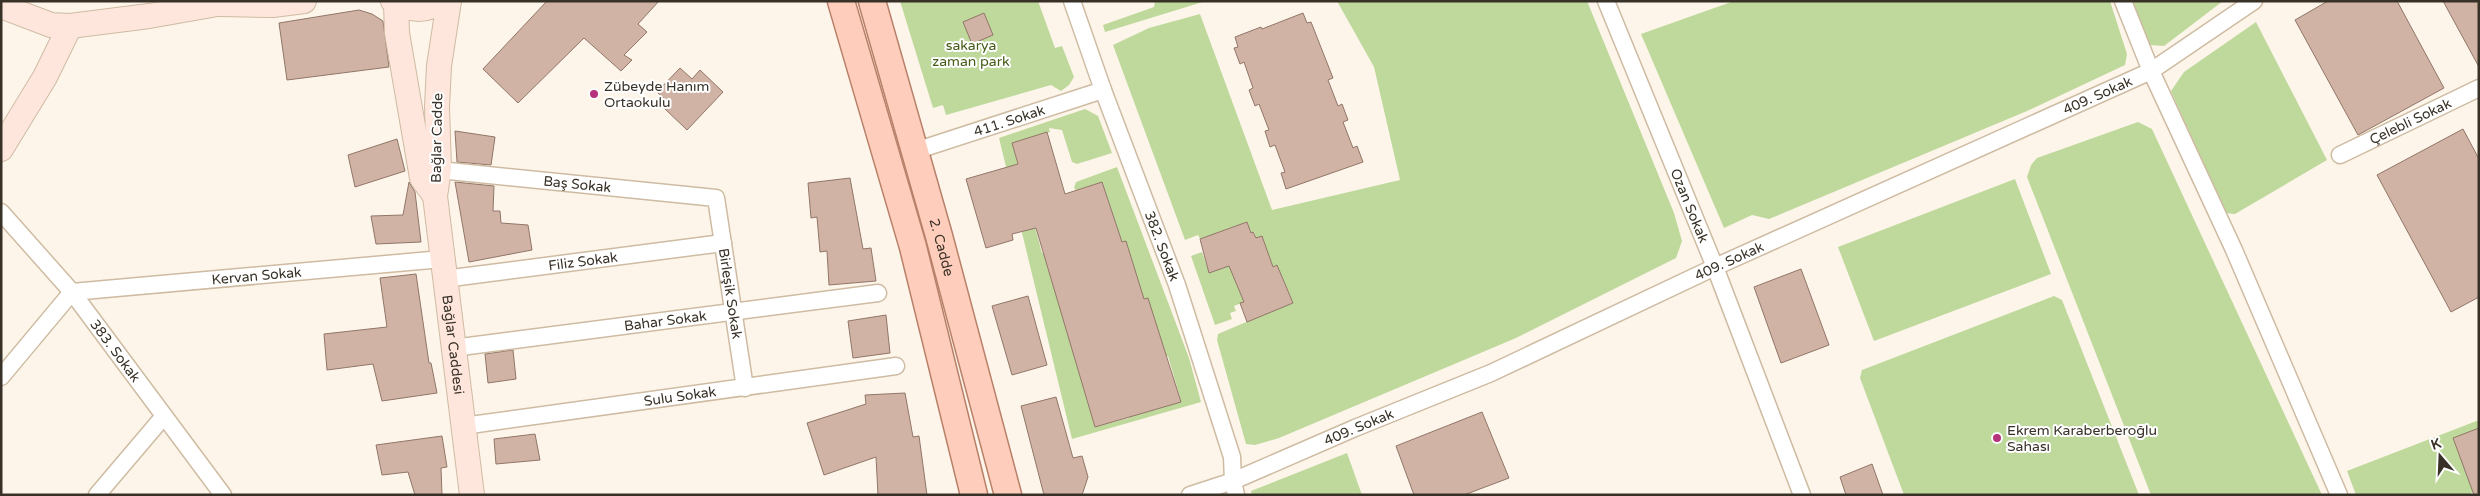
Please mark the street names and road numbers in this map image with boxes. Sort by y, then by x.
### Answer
street label: 409. Sokak [2060,72,2135,118]
street label: Bağlar Cadde [428,93,446,183]
street label: Çelebli Sokak [2367,94,2454,148]
street label: 411. Sokak [971,101,1047,140]
street label: Ozan Sokak [1667,166,1713,245]
street label: Baş Sokak [543,172,612,196]
street label: 382. Sokak [1141,208,1183,284]
street label: 2. Cadde [926,216,958,278]
street label: 409. Sokak [1692,238,1766,284]
street label: Birleşik Sokak [715,247,746,340]
street label: Filiz Sokak [547,248,619,274]
street label: Kervan Sokak [211,263,303,288]
street label: Bağlar Caddesi [439,294,468,396]
street label: Bahar Sokak [623,307,708,334]
street label: 383. Sokak [87,316,145,386]
street label: Sulu Sokak [643,382,718,409]
street label: 409. Sokak [1321,405,1396,449]

